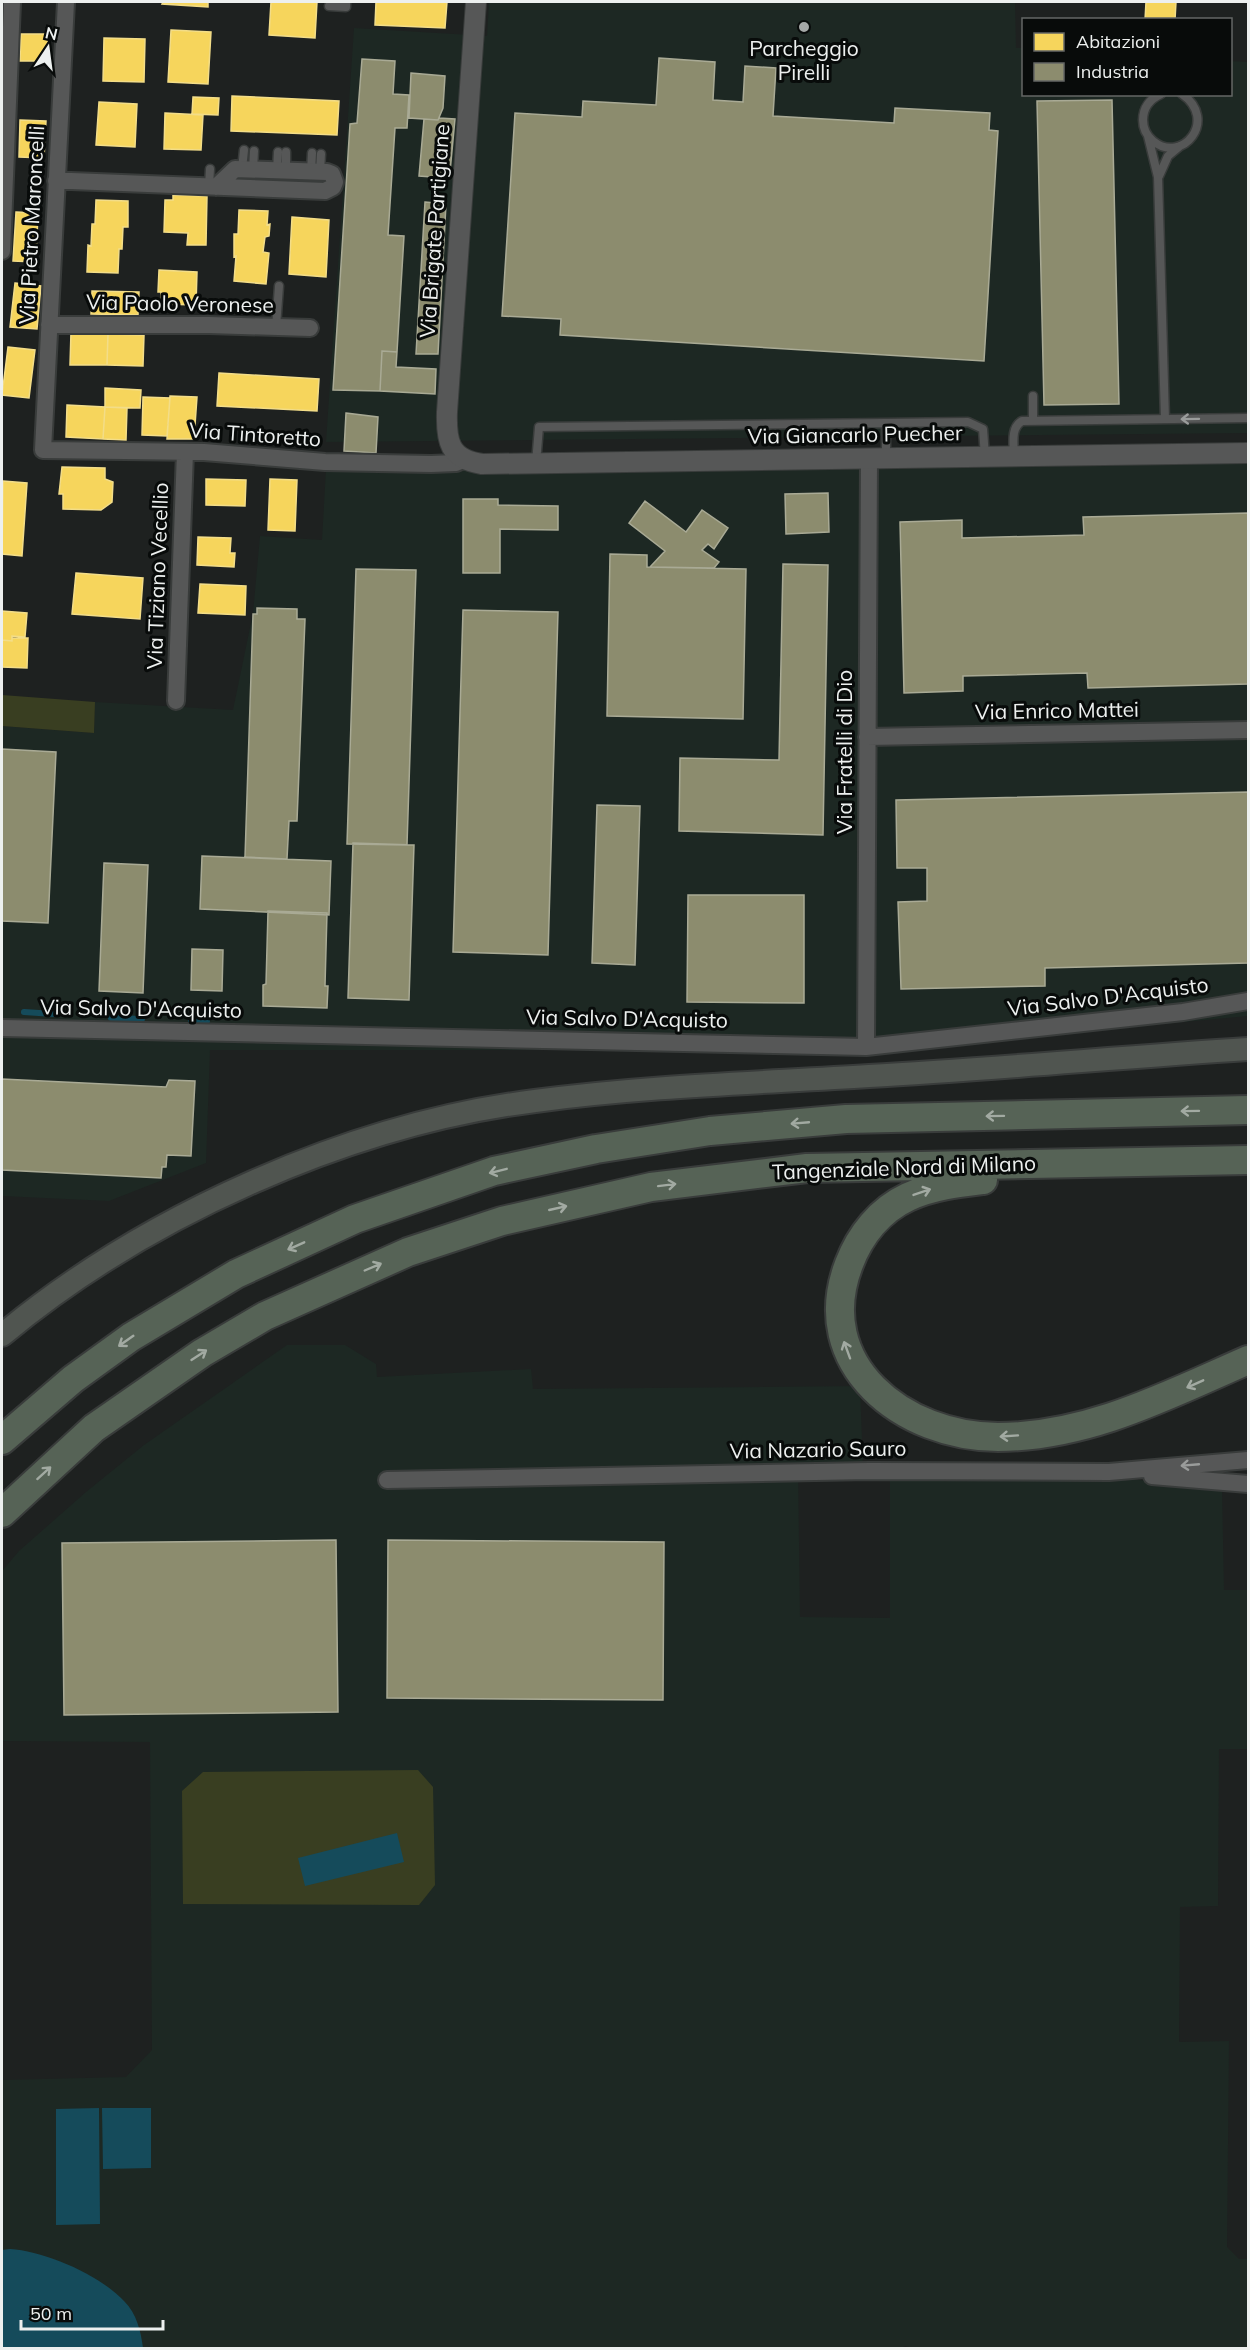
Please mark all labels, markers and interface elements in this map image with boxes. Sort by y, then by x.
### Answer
north arrow [18,18,78,78]
legend [1022,18,1232,96]
marker: Parcheggio Pirelli [797,20,811,34]
text: N [43,22,60,44]
text: Abitazioni [1076,30,1160,53]
place label: Parcheggio Pirelli [749,35,859,85]
text: Industria [1076,60,1149,83]
street label: Via Brigate Partigiane [414,123,454,339]
street label: Via Pietro Maroncelli [13,125,49,325]
street label: Via Paolo Veronese [86,288,274,318]
one-way arrow [1181,413,1201,424]
street label: Via Tintoretto [188,416,322,452]
street label: Via Giancarlo Puecher [747,419,963,449]
street label: Via Tiziano Vecellio [141,482,173,670]
street label: Via Fratelli di Dio [831,670,857,834]
street label: Via Enrico Mattei [975,696,1139,724]
street label: Via Salvo D'Acquisto [1006,971,1210,1021]
street label: Via Salvo D'Acquisto [40,993,242,1023]
street label: Via Salvo D'Acquisto [526,1003,728,1033]
one-way arrow [1181,1106,1201,1117]
one-way arrow [986,1110,1006,1121]
one-way arrow [791,1118,811,1129]
street label: Tangenziale Nord di Milano [772,1149,1036,1185]
one-way arrow [489,1165,508,1177]
one-way arrow [656,1179,676,1190]
one-way arrow [912,1186,931,1197]
one-way arrow [548,1202,568,1213]
one-way arrow [287,1241,306,1252]
one-way arrow [363,1261,382,1272]
one-way arrow [118,1335,135,1347]
one-way arrow [841,1341,852,1360]
one-way arrow [191,1349,208,1362]
one-way arrow [1186,1379,1204,1390]
one-way arrow [999,1431,1019,1442]
street label: Via Nazario Sauro [729,1434,907,1464]
one-way arrow [1181,1460,1201,1471]
one-way arrow [36,1466,51,1480]
scale bar [21,2293,164,2331]
text: 50 m [30,2302,72,2325]

